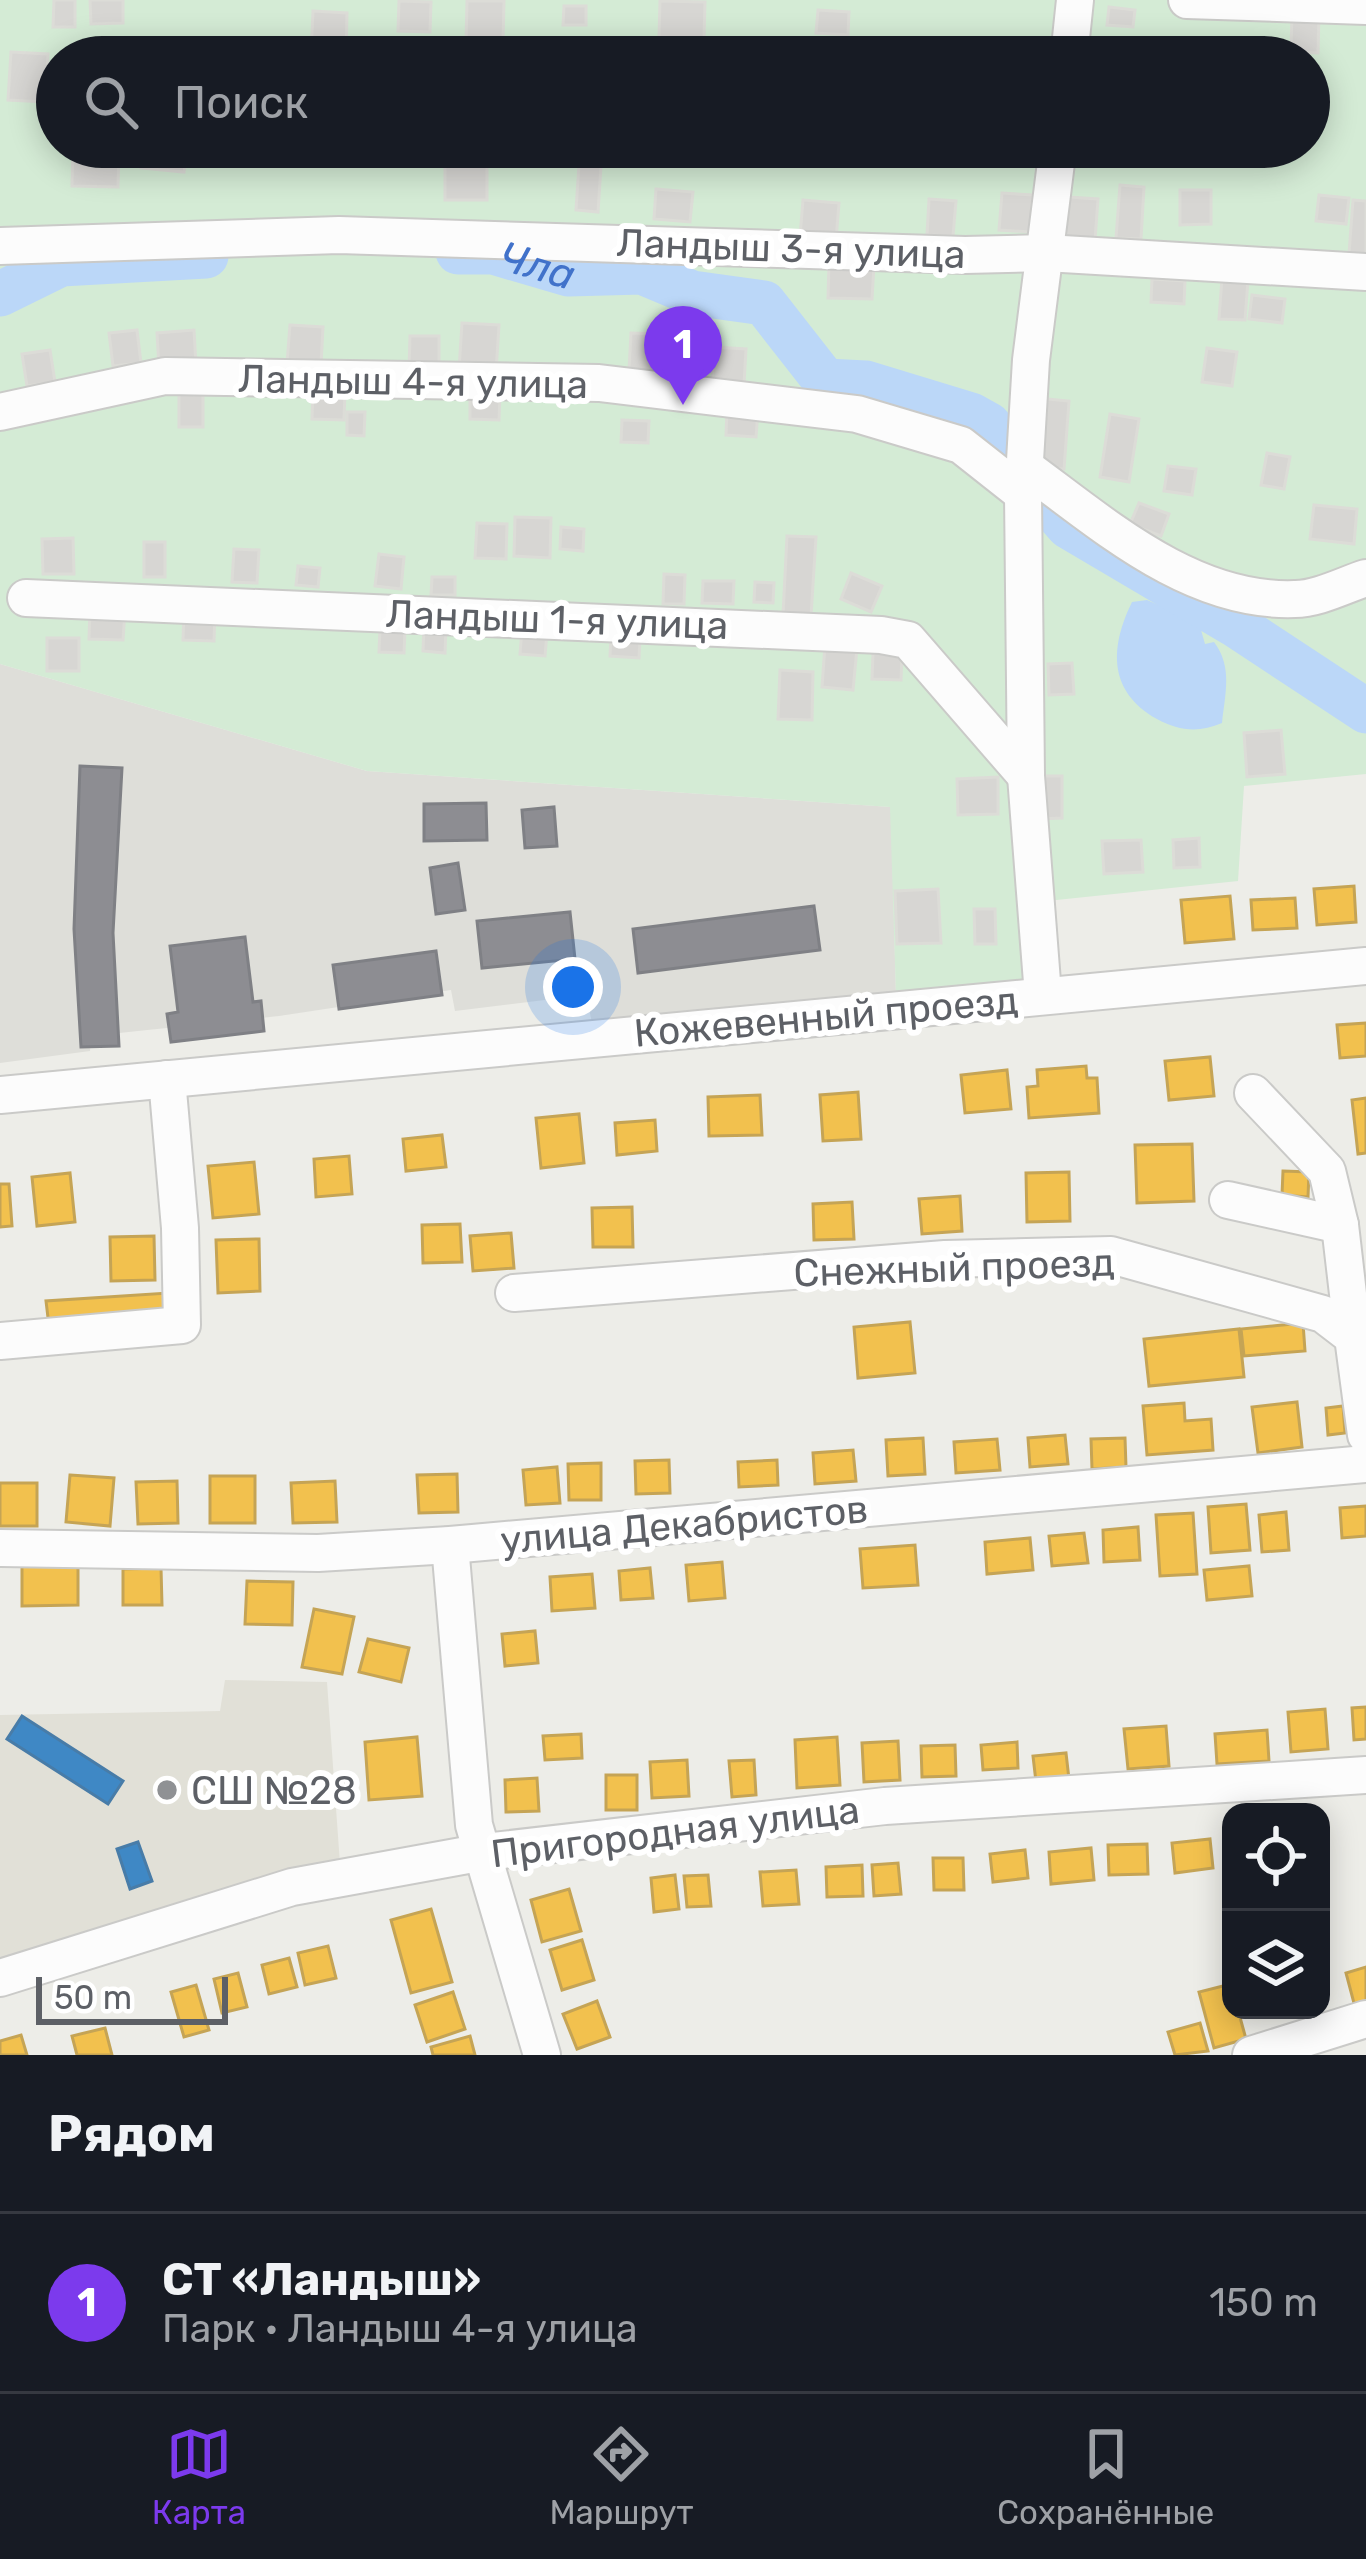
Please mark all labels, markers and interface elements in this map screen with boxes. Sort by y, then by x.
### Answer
search box [36,36,1330,168]
icon: search [78,69,144,135]
text: Поиск [174,76,308,129]
street label: Ландыш 3-я улица [616,220,966,278]
water label: Чла [493,231,581,301]
pin: 1 [644,306,722,405]
street label: Ландыш 4-я улица [238,356,588,408]
street label: Ландыш 1-я улица [385,591,729,649]
your location [543,957,603,1017]
street label: Кожевенный проезд [632,977,1020,1057]
street label: Снежный проезд [793,1239,1115,1297]
street label: улица Декабристов [498,1486,870,1564]
place label: СШ №28 [191,1768,357,1814]
marker: СШ №28 [154,1777,180,1803]
street label: Пригородная улица [488,1787,862,1877]
map controls [1222,1803,1330,2019]
button: locate [1222,1803,1330,1911]
button: layers [1222,1911,1330,2019]
scale bar [36,1971,228,2024]
text: 50 m [54,1978,132,2017]
text: Рядом [48,2103,215,2164]
text: СТ «Ландыш» [162,2253,481,2306]
text: 1 [77,2280,97,2326]
text: 150 m [1209,2280,1318,2326]
text: Парк · Ландыш 4-я улица [162,2306,638,2352]
tab: Карта [152,2421,246,2532]
tab: Маршрут [549,2421,693,2532]
tab: Сохранённые [997,2421,1214,2532]

